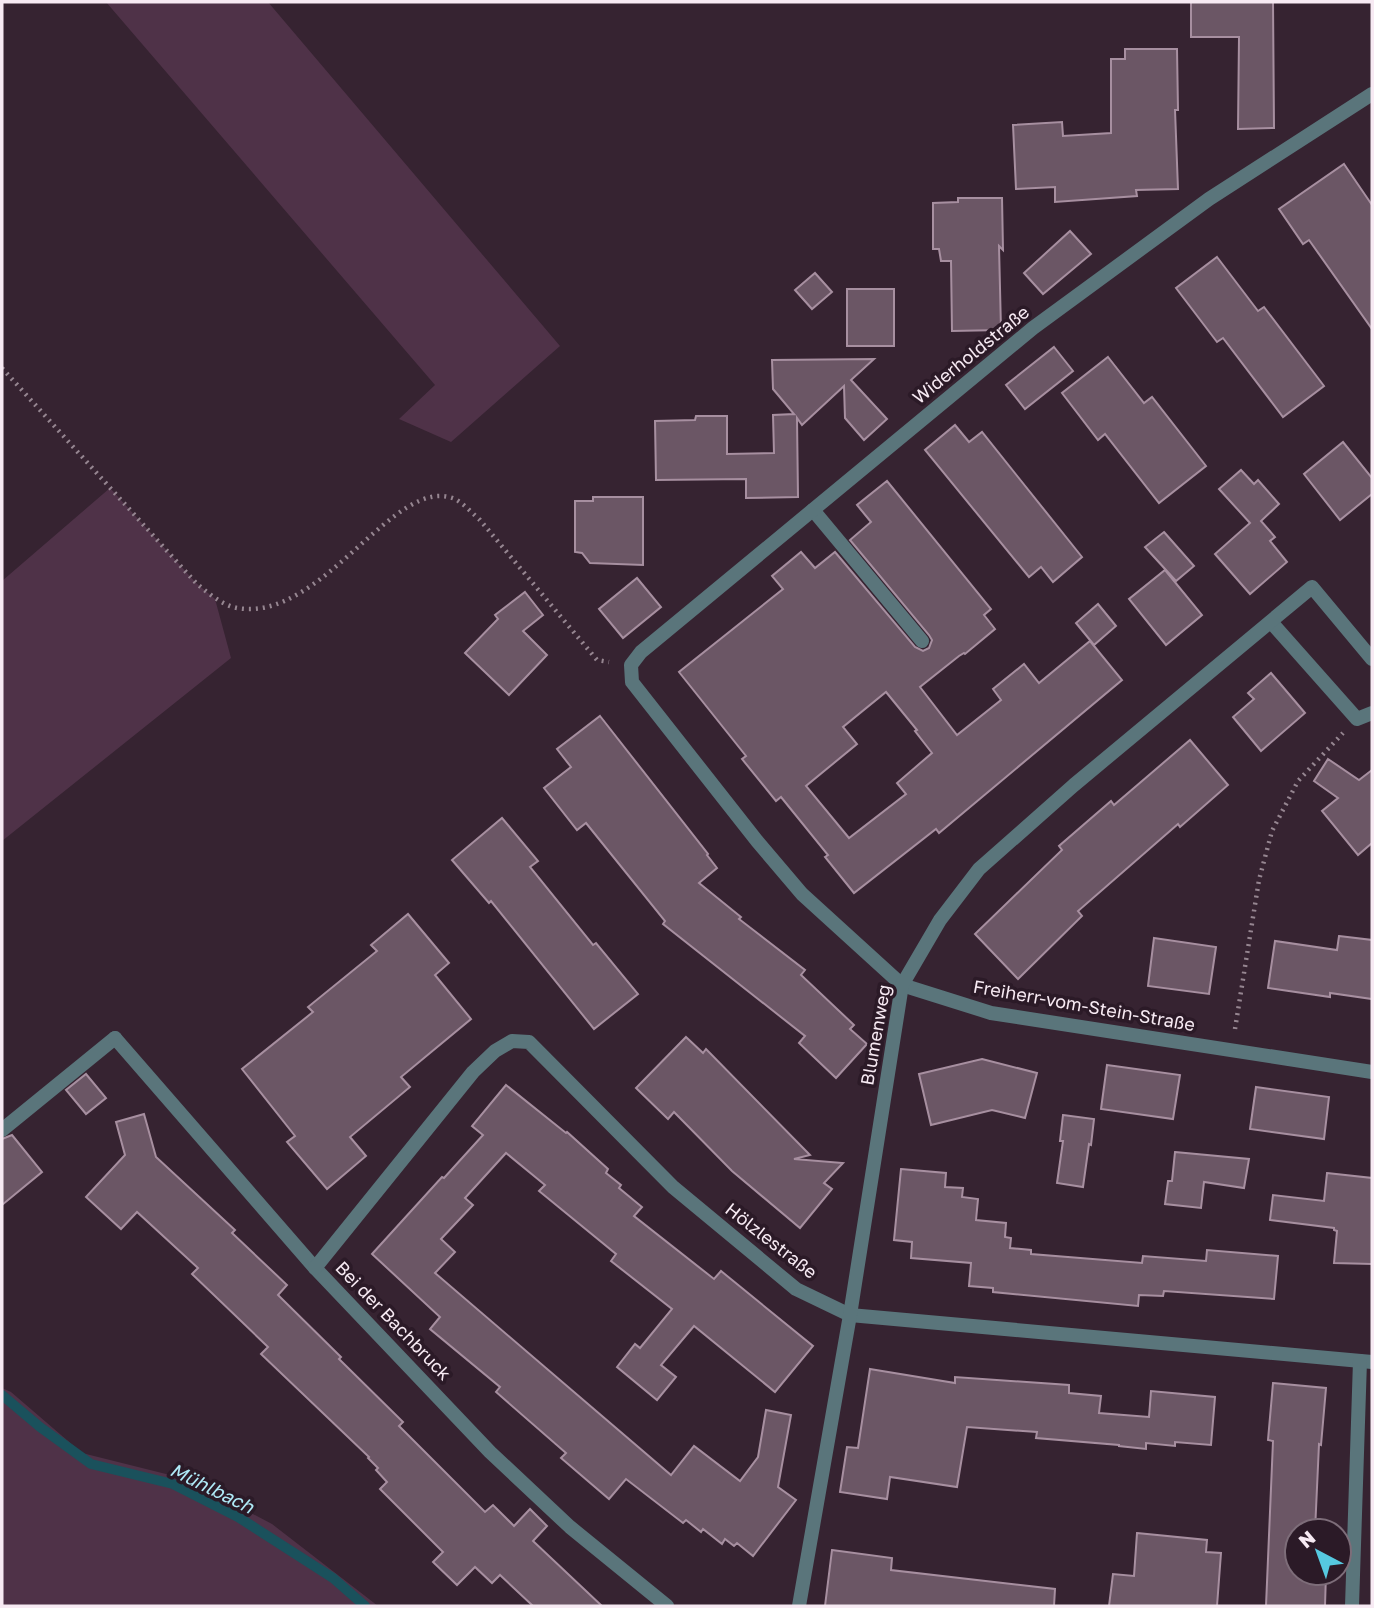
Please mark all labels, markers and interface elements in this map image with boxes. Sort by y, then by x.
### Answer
street label: Widerholdstraße [908,300,1033,408]
street label: Freiherr-vom-Stein-Straße [972,975,1197,1035]
street label: Blumenweg [855,983,895,1087]
street label: Hölzlestraße [721,1198,822,1283]
street label: Bei der Bachbruck [331,1256,456,1384]
water label: Mühlbach [167,1457,259,1518]
north arrow [1283,1517,1353,1587]
text: N [1294,1525,1320,1552]

